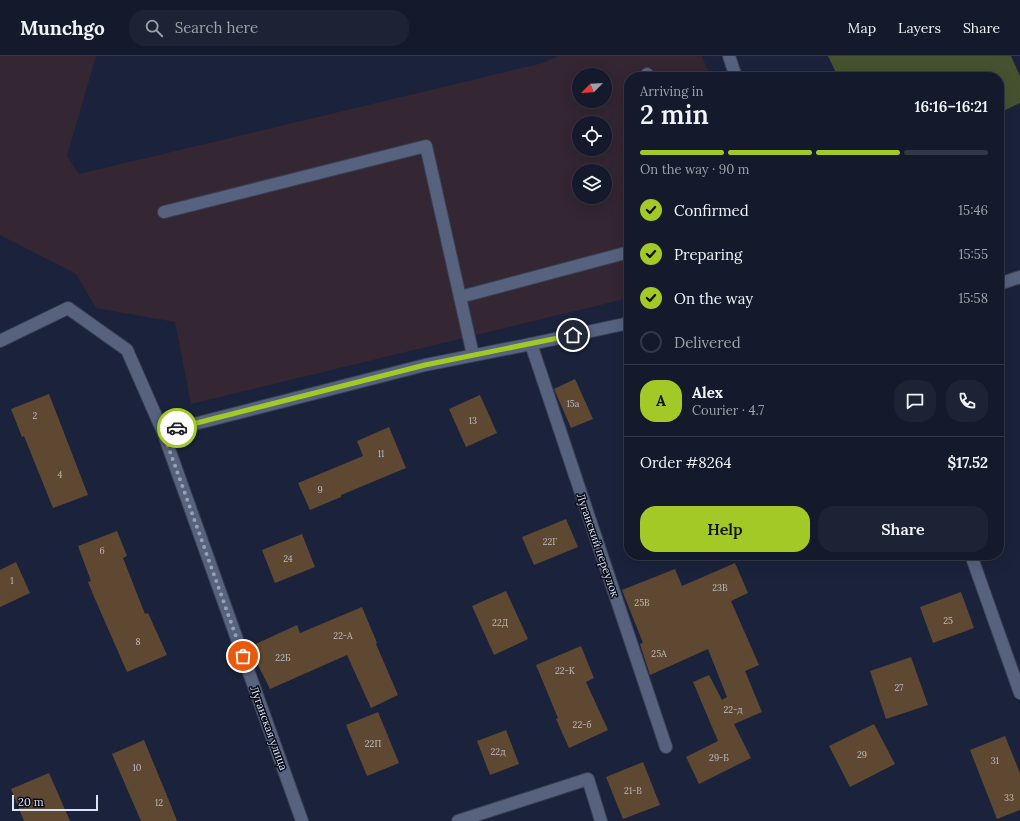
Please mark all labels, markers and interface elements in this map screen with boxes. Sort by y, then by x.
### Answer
search box [129,10,409,46]
text: Munchgo [20,16,105,40]
icon: search [143,17,165,39]
text: Search here [175,18,258,37]
text: Map [848,19,876,37]
text: Layers [898,19,941,37]
text: Share [963,19,1000,37]
north arrow [572,68,612,108]
map controls [572,68,612,204]
text: Arriving in [640,83,703,100]
text: 16:16–16:21 [915,97,988,116]
text: 2 min [640,98,709,131]
button: locate [572,116,612,156]
text: On the way · 90 m [640,161,749,178]
button: layers [572,164,612,204]
icon: check [640,199,662,221]
text: Confirmed [674,201,749,220]
text: 15:46 [958,202,988,219]
icon: check [640,243,662,265]
text: Preparing [674,245,742,264]
text: 15:55 [959,246,988,263]
icon: check [640,287,662,309]
text: On the way [674,289,753,308]
text: 15:58 [959,290,988,307]
pin [556,318,590,352]
icon: home [562,324,584,346]
text: Delivered [674,333,741,352]
button: chat [894,380,936,422]
button: phone [946,380,988,422]
text: Alex [692,383,723,402]
text: A [656,391,666,410]
house number: 15a [567,398,580,409]
text: Courier · 4.7 [692,402,764,419]
courier [157,408,197,448]
house number: 2 [33,410,38,421]
house number: 13 [469,415,477,426]
icon: car [166,417,188,439]
house number: 11 [378,448,384,459]
text: Order #8264 [640,453,732,472]
text: $17.52 [947,453,988,472]
house number: 4 [58,469,63,480]
house number: 9 [317,484,323,495]
street label: Луганский переулок [574,491,622,599]
button: Help [640,506,810,552]
button: Share [818,506,988,552]
house number: 22Г [543,536,557,547]
house number: 6 [99,545,105,556]
house number: 24 [283,553,293,564]
house number: 1 [10,575,14,586]
house number: 23В [712,582,728,593]
house number: 25В [634,597,650,608]
house number: 25 [943,615,953,626]
house number: 22Д [492,617,508,628]
house number: 22-А [333,630,353,641]
house number: 8 [135,636,141,647]
pin [226,639,260,673]
icon: bag [232,645,254,667]
house number: 25А [651,648,667,659]
house number: 22Б [275,652,291,663]
house number: 22-К [555,665,576,676]
house number: 27 [895,682,903,693]
street label: Луганская улица [247,684,291,772]
house number: 22-д [723,704,743,715]
house number: 22-б [573,719,591,730]
house number: 22П [365,738,381,749]
house number: 22д [491,746,506,757]
house number: 29 [857,749,867,760]
house number: 29-Б [709,752,729,763]
house number: 31 [991,755,999,766]
house number: 10 [133,762,142,773]
house number: 21-В [624,785,642,796]
house number: 33 [1004,792,1014,803]
scale bar [12,793,98,812]
text: 20 m [18,795,43,809]
house number: 12 [155,797,163,808]

